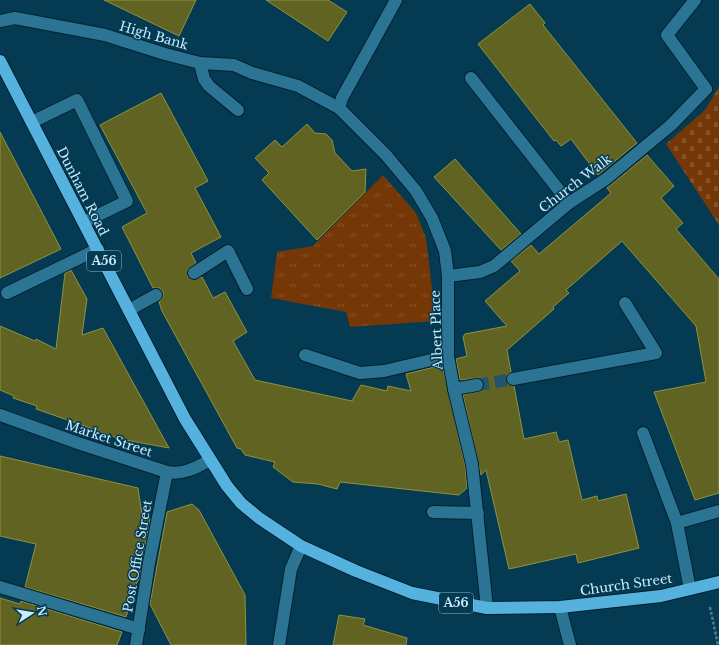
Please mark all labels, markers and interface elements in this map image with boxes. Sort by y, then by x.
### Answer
street label: High Bank [117,18,190,53]
street label: Dunham Road [53,144,112,239]
street label: Church Walk [536,150,615,216]
road number: A56 [87,251,121,271]
street label: Albert Place [427,290,446,371]
street label: Market Street [63,416,154,461]
street label: Post Office Street [119,498,156,614]
street label: Church Street [579,570,673,599]
north arrow [12,593,52,633]
road number: A56 [439,593,473,613]
text: N [34,604,50,618]

